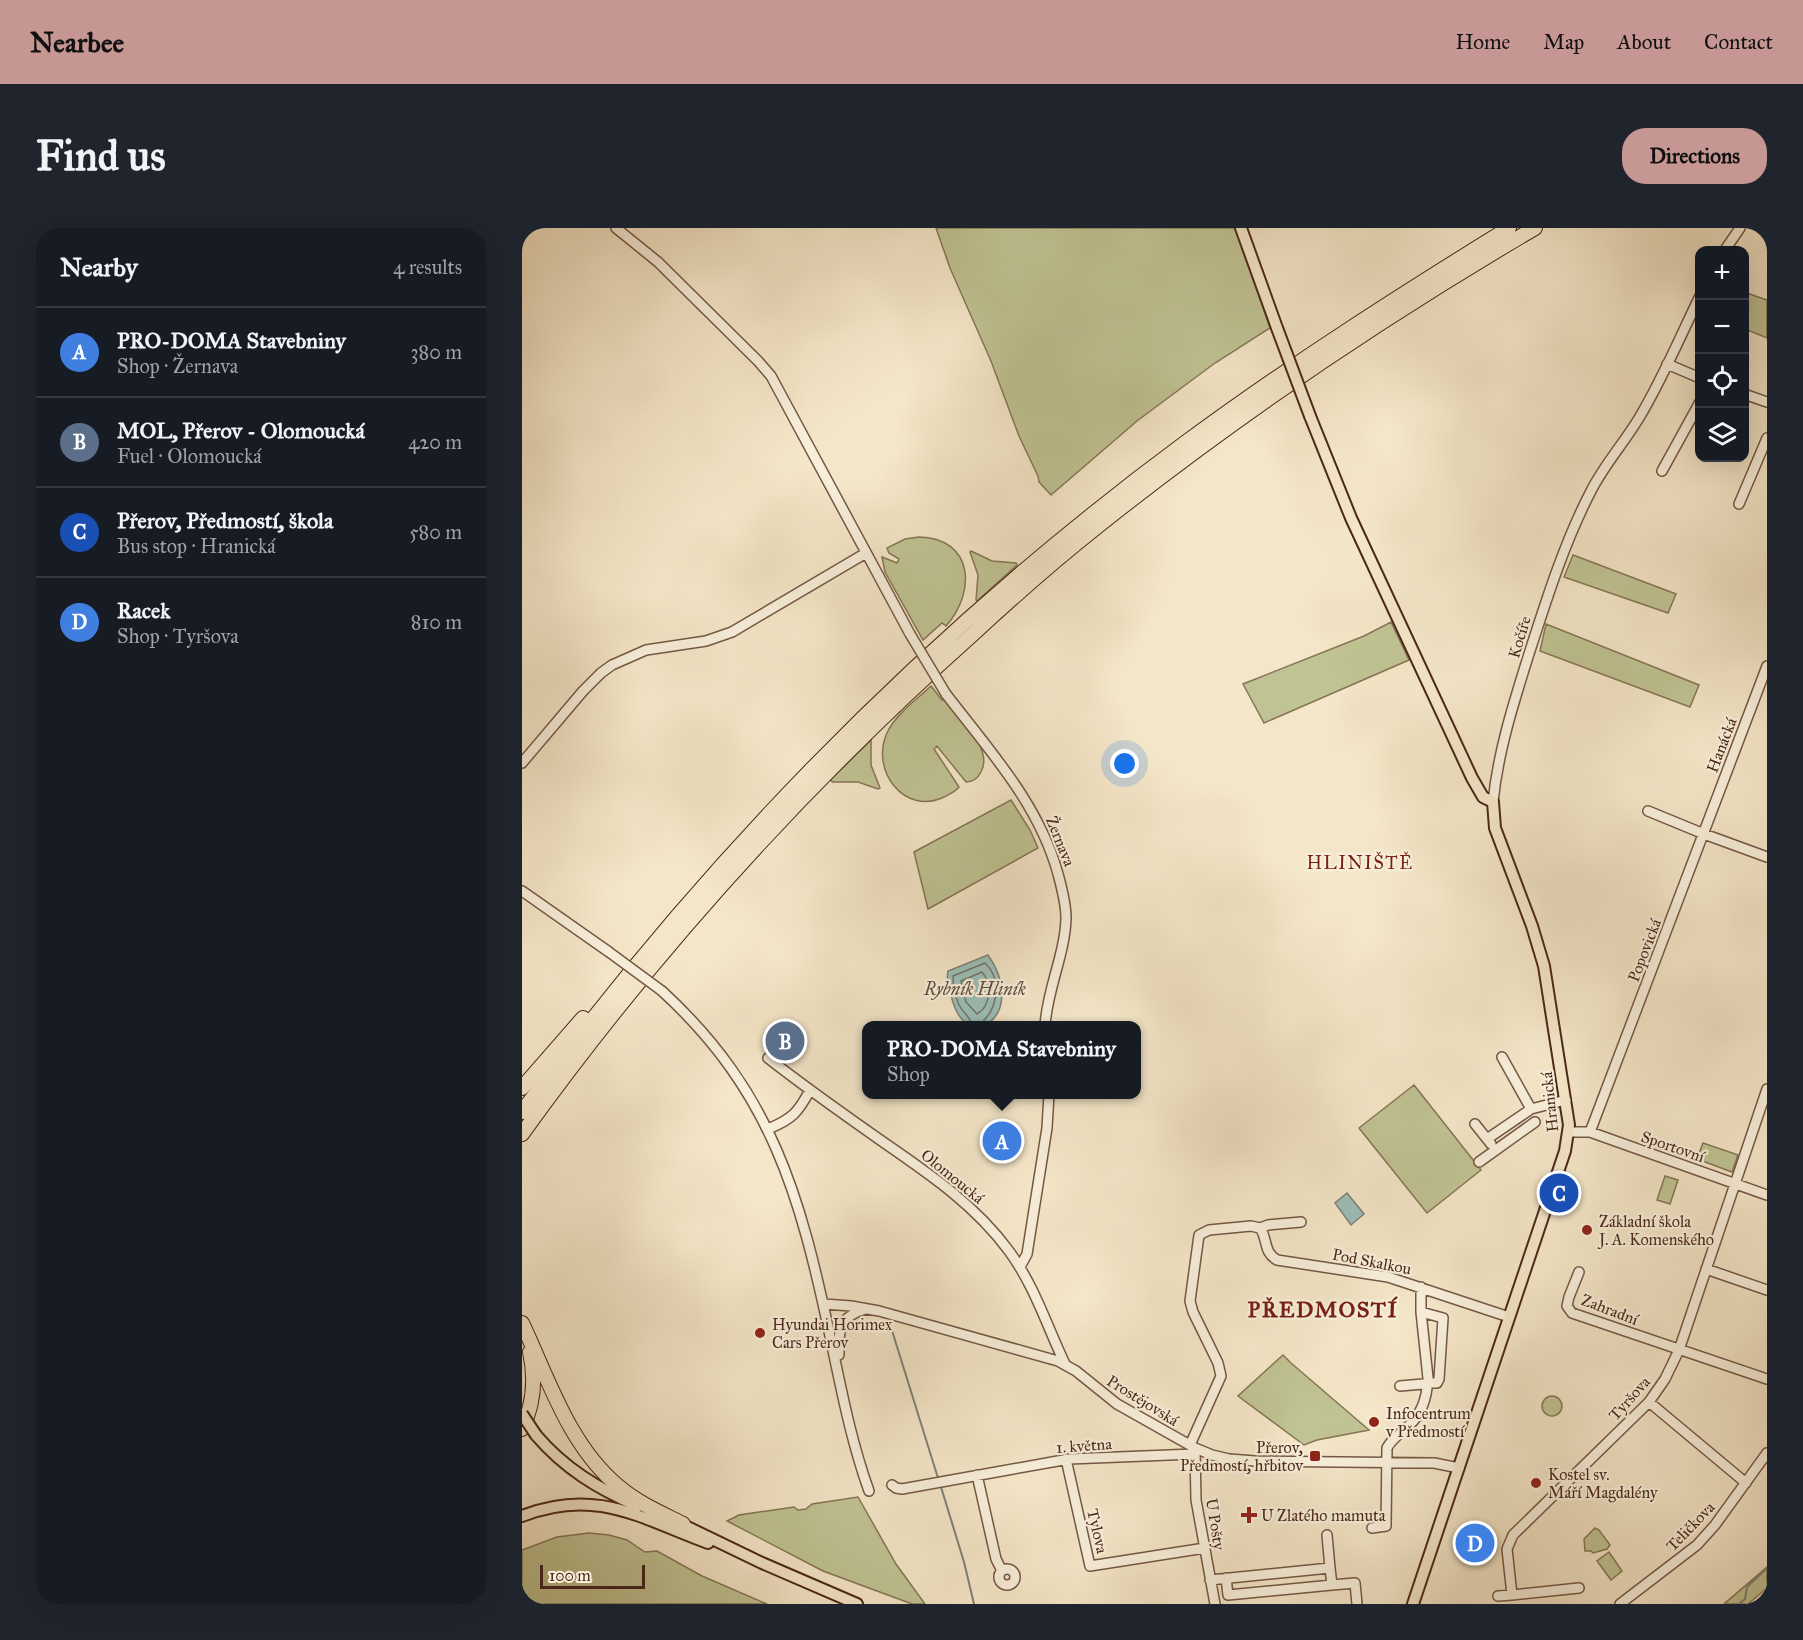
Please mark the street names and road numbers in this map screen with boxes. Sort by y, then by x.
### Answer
street label: Kočíře [1504,613,1535,660]
street label: Hanácká [1702,715,1741,775]
street label: Žernava [1042,813,1081,869]
street label: Popovická [1624,916,1665,984]
street label: Hranická [1537,1071,1562,1133]
street label: Sportovní [1639,1127,1708,1166]
street label: Olomoucká [917,1145,988,1208]
street label: Pod Skalkou [1331,1245,1414,1279]
street label: Zahradní [1579,1290,1642,1329]
street label: Prostějovská [1103,1371,1182,1430]
street label: Tyršova [1605,1372,1654,1424]
street label: 1. května [1056,1434,1113,1457]
street label: U Pošty [1202,1497,1229,1552]
street label: Teličkova [1662,1497,1719,1555]
street label: Tylova [1083,1507,1112,1555]

